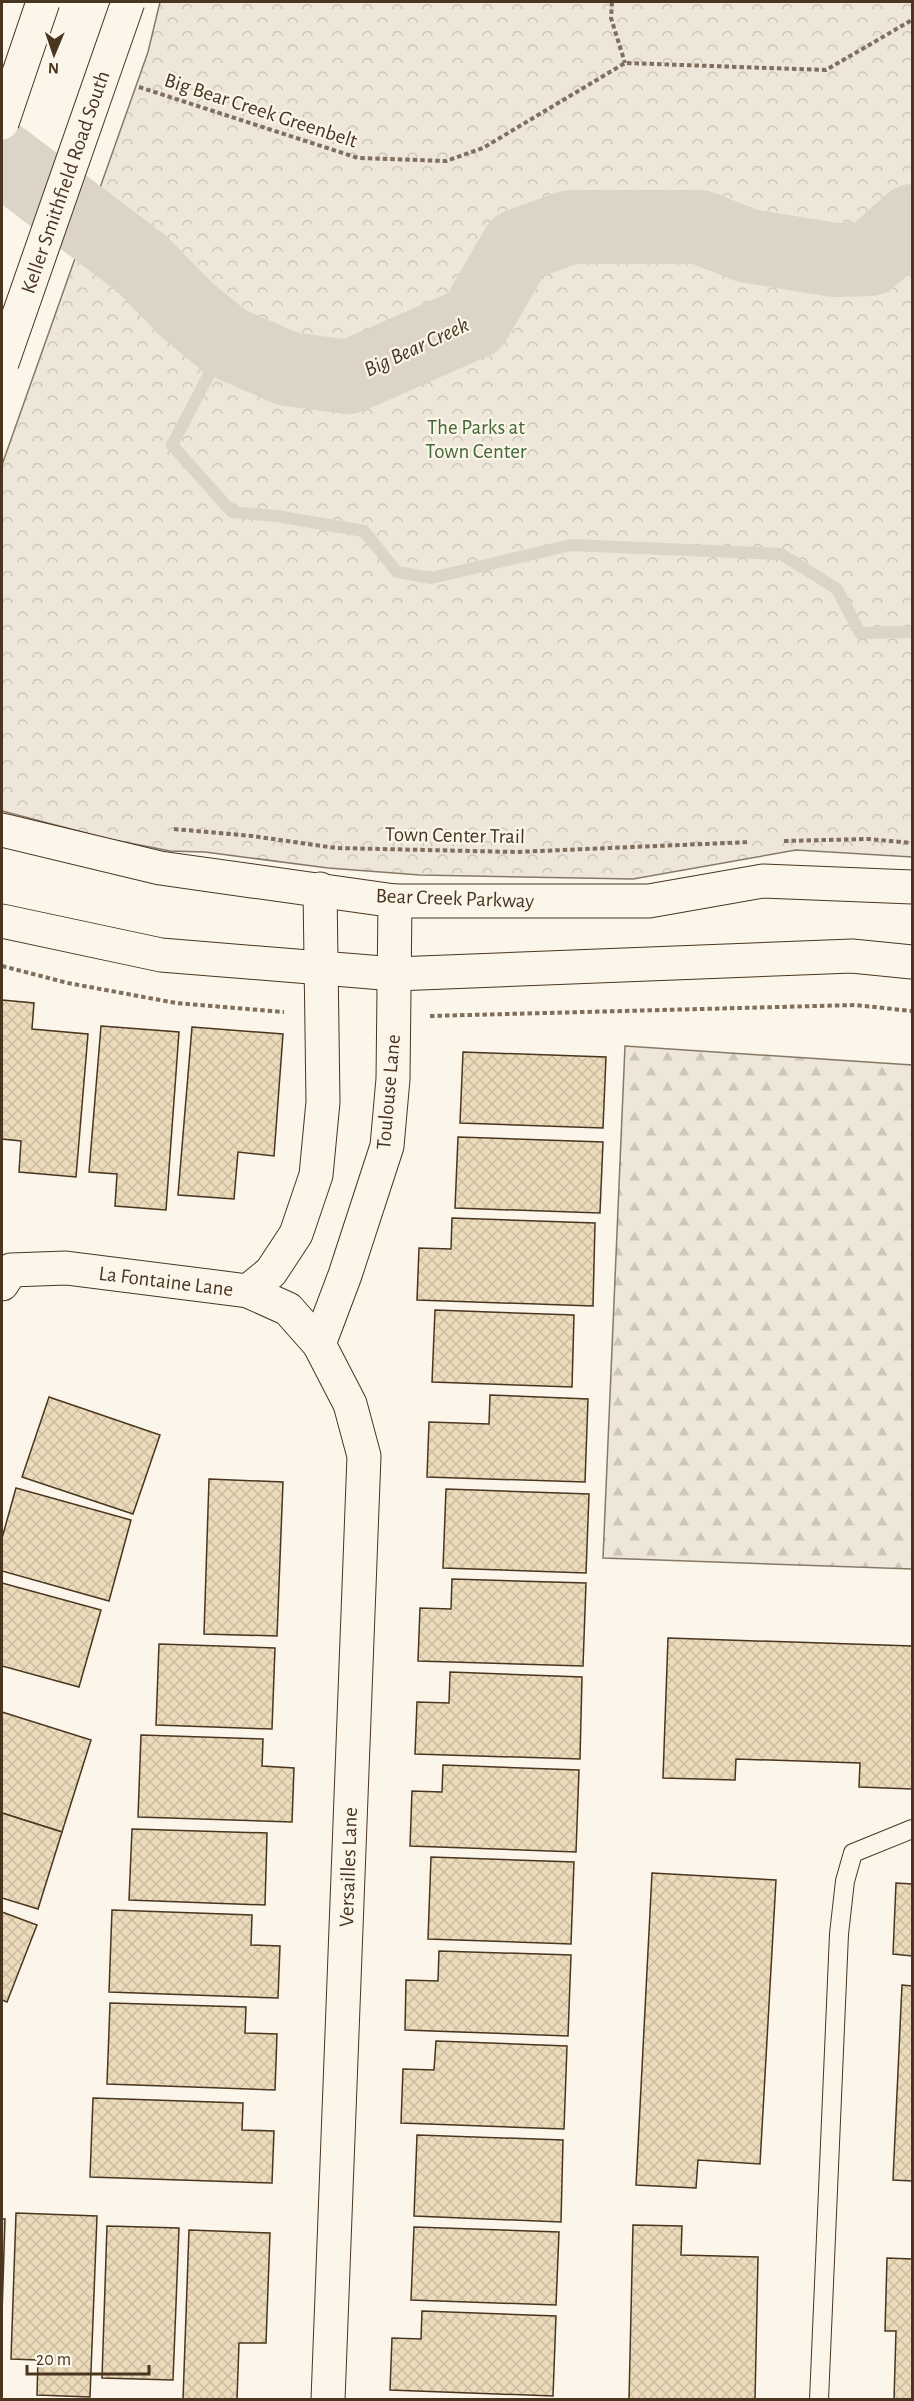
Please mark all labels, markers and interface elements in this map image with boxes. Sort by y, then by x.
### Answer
north arrow [24,24,84,84]
text: N [48,60,59,76]
street label: Keller Smithfield Road South [17,68,114,296]
street label: Big Bear Creek Greenbelt [162,69,360,152]
water label: Big Bear Creek [361,313,472,381]
park label: The Parks at Town Center [425,417,527,462]
street label: Town Center Trail [385,824,525,847]
street label: Bear Creek Parkway [375,885,535,912]
street label: Toulouse Lane [373,1033,404,1151]
street label: La Fontaine Lane [97,1263,234,1300]
street label: Versailles Lane [336,1807,361,1927]
scale bar [27,2338,148,2376]
text: 20 m [36,2351,71,2369]

